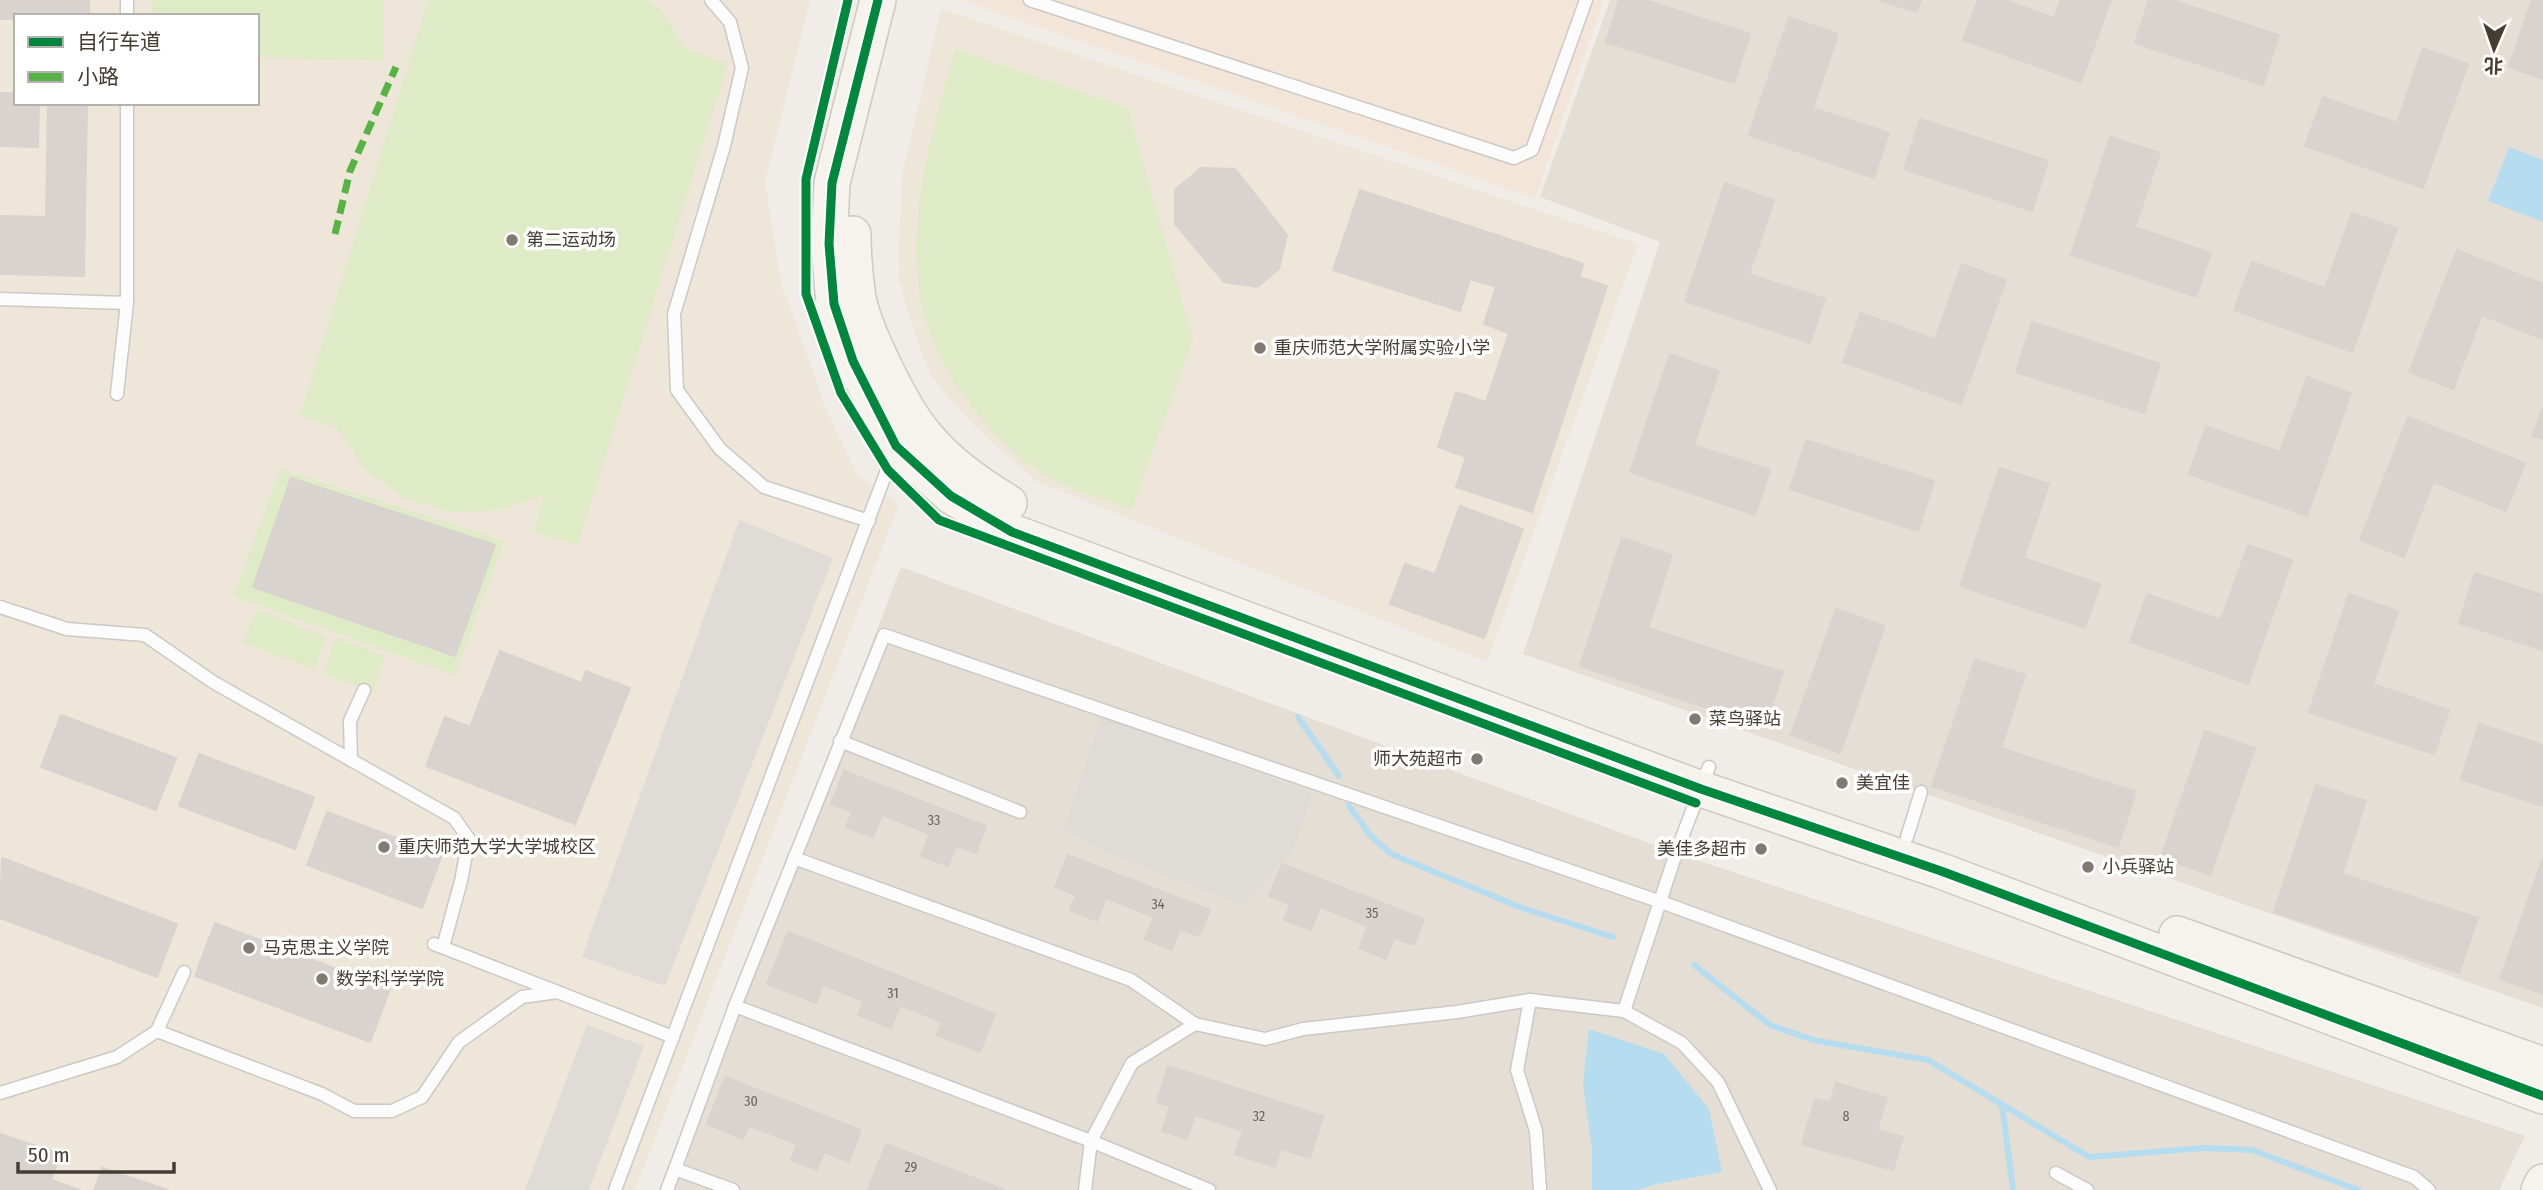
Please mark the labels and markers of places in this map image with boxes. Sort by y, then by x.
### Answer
place label: 第二运动场 [526,229,616,251]
marker: 第二运动场 [504,232,520,248]
place label: 重庆师范大学附属实验小学 [1274,337,1490,359]
marker: 重庆师范大学附属实验小学 [1252,340,1268,356]
place label: 菜鸟驿站 [1709,708,1781,730]
marker: 菜鸟驿站 [1687,711,1703,727]
place label: 师大苑超市 [1373,748,1463,770]
marker: 师大苑超市 [1469,751,1485,767]
place label: 美宜佳 [1856,772,1910,794]
marker: 美宜佳 [1834,775,1850,791]
place label: 重庆师范大学大学城校区 [398,836,596,858]
place label: 美佳多超市 [1657,838,1747,860]
marker: 重庆师范大学大学城校区 [376,839,392,855]
marker: 美佳多超市 [1753,841,1769,857]
place label: 小兵驿站 [2102,856,2174,878]
marker: 小兵驿站 [2080,859,2096,875]
place label: 马克思主义学院 [263,937,389,959]
marker: 马克思主义学院 [241,940,257,956]
place label: 数学科学学院 [336,968,444,990]
marker: 数学科学学院 [314,971,330,987]

